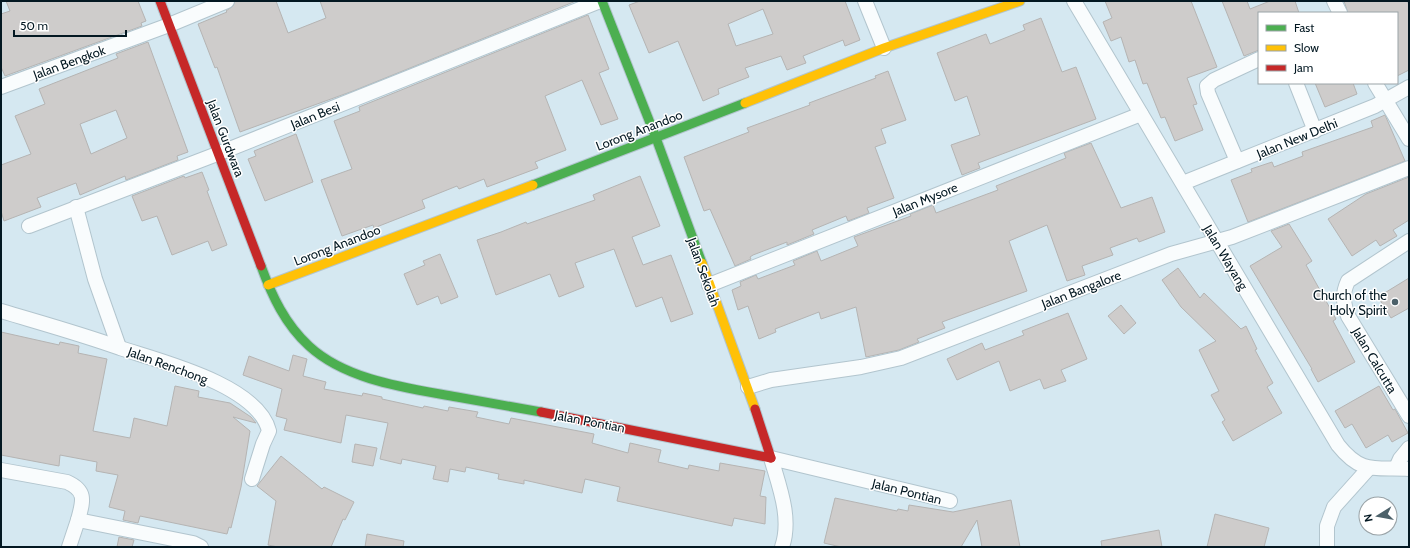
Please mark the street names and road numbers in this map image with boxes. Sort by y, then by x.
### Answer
street label: Jalan Bengkok [30,41,107,83]
street label: Jalan Gurdwara [204,96,248,180]
street label: Jalan Besi [287,98,342,132]
street label: Lorong Anandoo [593,106,685,154]
street label: Jalan New Delhi [1253,115,1340,162]
street label: Jalan Mysore [889,179,960,220]
street label: Lorong Anandoo [291,221,383,269]
street label: Jalan Wayang [1200,221,1252,293]
street label: Jalan Sekolah [684,234,724,309]
street label: Jalan Bangalore [1038,266,1123,312]
street label: Jalan Calcutta [1349,323,1401,396]
street label: Jalan Renchong [125,343,211,387]
street label: Jalan Pontian [553,406,626,436]
street label: Jalan Pontian [870,474,943,507]

